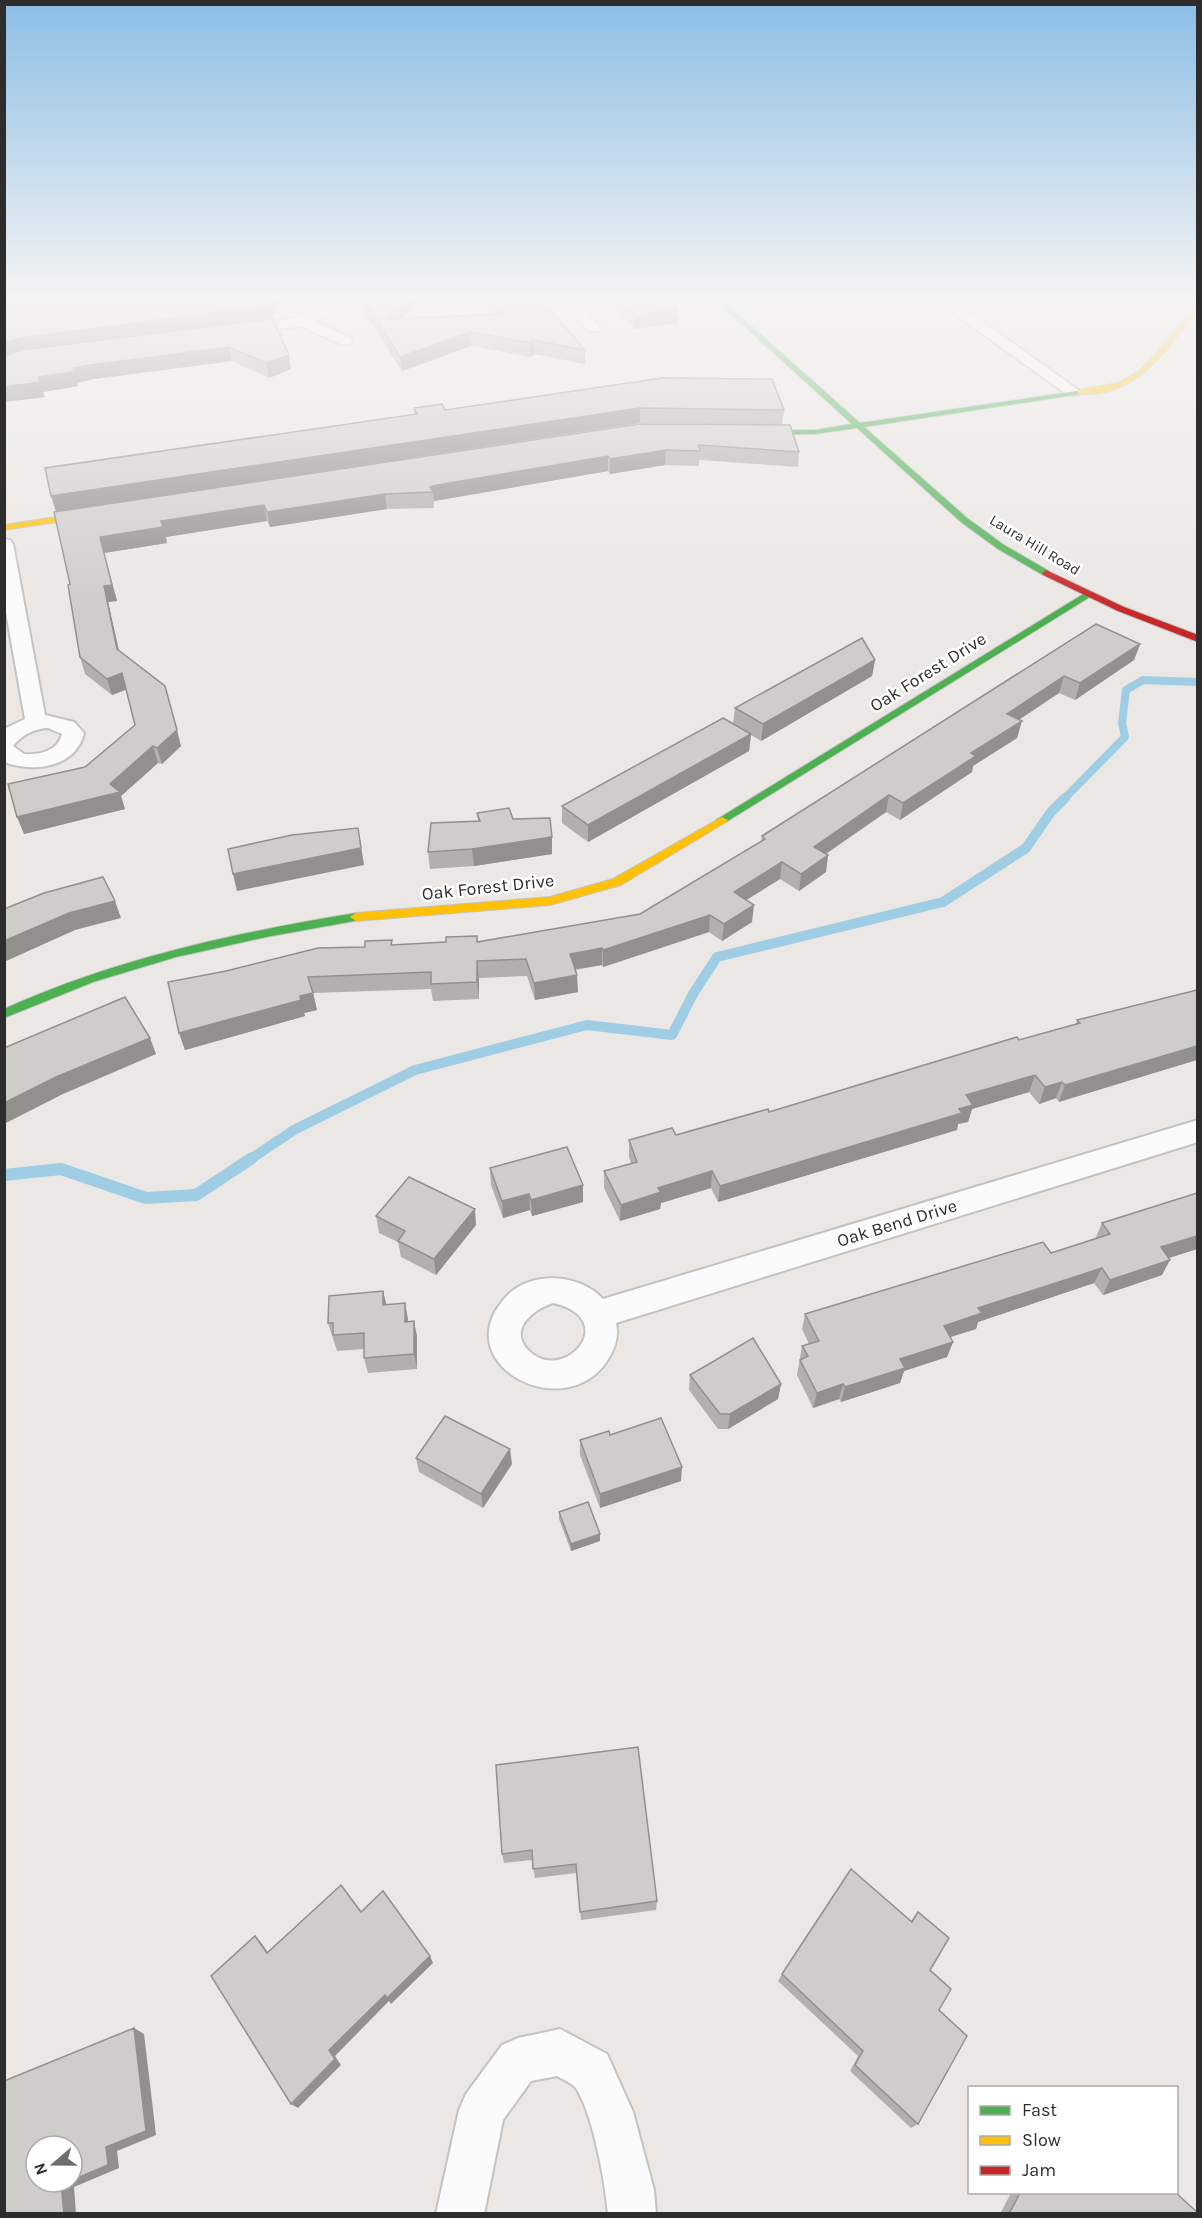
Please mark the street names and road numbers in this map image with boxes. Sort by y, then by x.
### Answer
street label: Laura Hill Road [986,511,1084,579]
street label: Oak Forest Drive [866,627,990,717]
street label: Oak Forest Drive [421,869,555,905]
street label: Oak Bend Drive [834,1194,960,1252]

